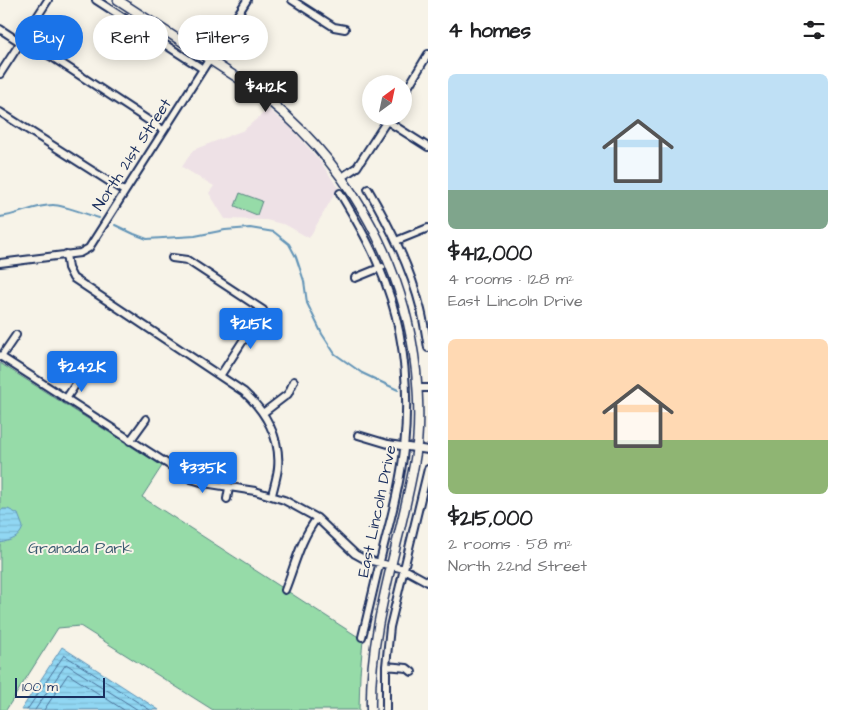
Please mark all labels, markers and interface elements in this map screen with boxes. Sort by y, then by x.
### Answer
chip: Buy [15,15,83,60]
chip: Rent [93,15,168,60]
chip: Filters [178,15,268,60]
text: 4 homes [448,16,531,45]
icon: filters [800,16,828,44]
pin: $412K [231,70,301,113]
north arrow [362,75,412,125]
map controls [362,75,412,125]
text: $412K [246,76,286,98]
street label: North 21st Street [87,94,177,215]
icon: home [593,106,683,196]
text: $412,000 [448,239,532,268]
text: 4 rooms · 128 m² [448,268,574,290]
text: East Lincoln Drive [448,290,583,312]
pin: $215K [216,308,286,350]
text: $215K [230,313,272,335]
pin: $242K [47,350,117,393]
text: $242K [58,356,106,378]
icon: home [593,371,683,461]
street label: East Lincoln Drive [352,443,402,579]
pin: $335K [168,452,238,494]
text: $335K [180,457,226,479]
text: $215,000 [448,504,533,533]
text: 2 rooms · 58 m² [448,533,573,555]
park label: Granada Park [28,537,132,559]
text: North 22nd Street [448,555,587,577]
scale bar [15,675,105,698]
text: 100 m [22,677,58,697]

